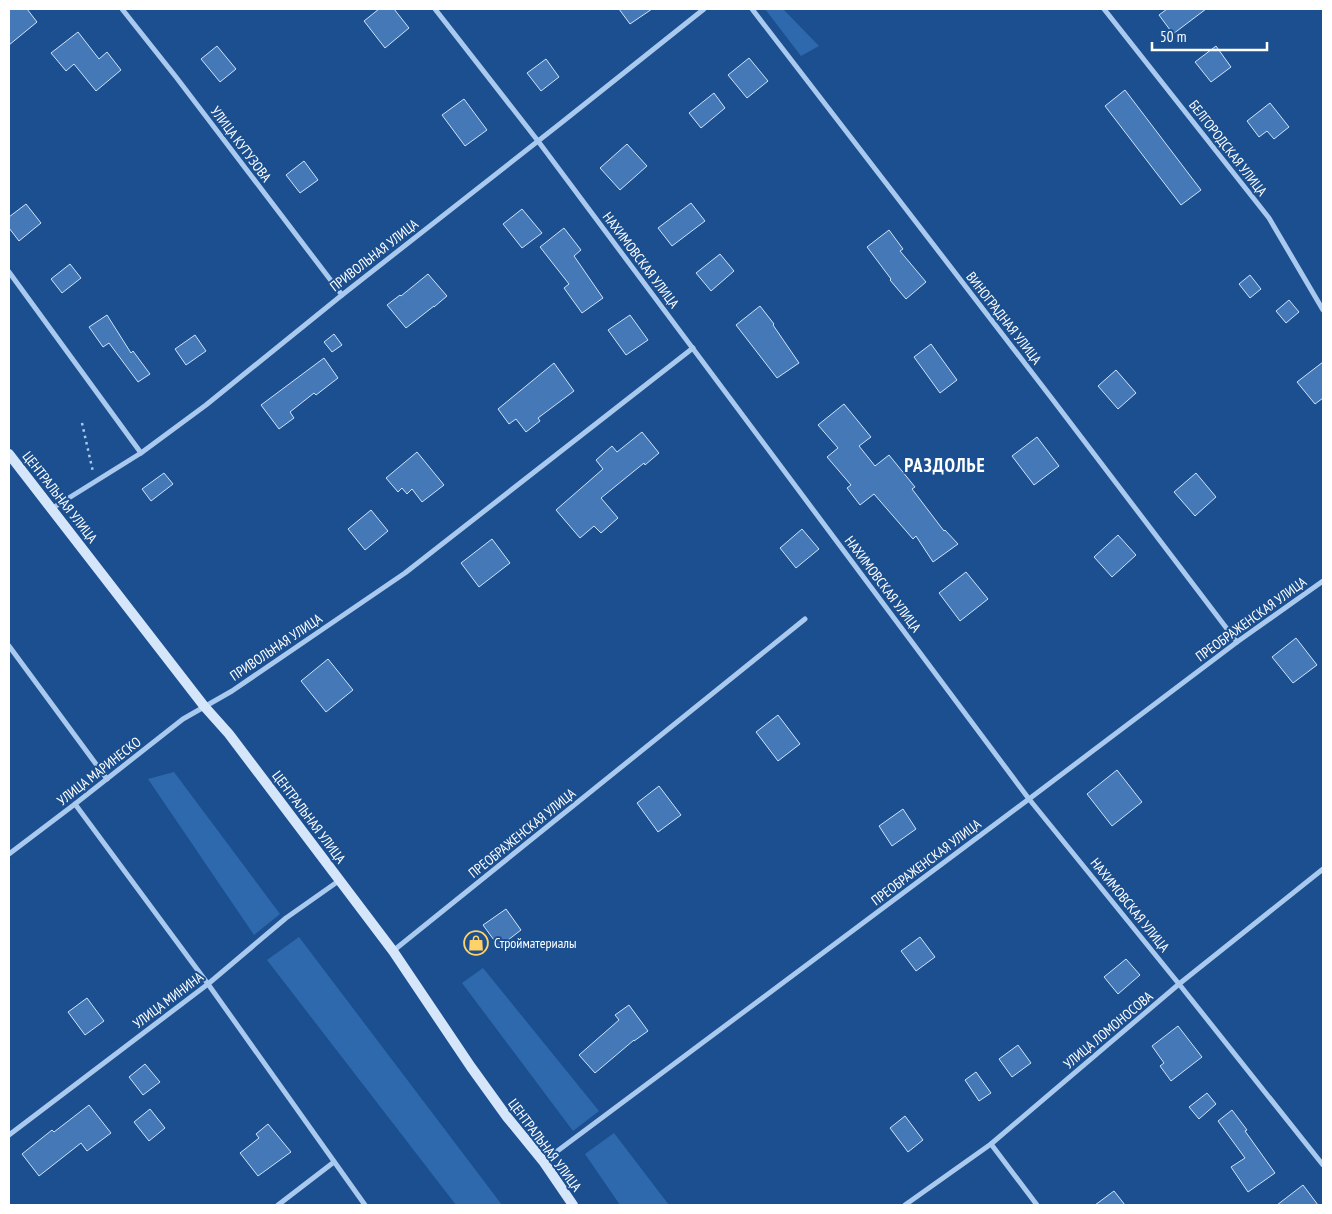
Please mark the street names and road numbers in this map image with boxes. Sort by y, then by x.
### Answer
street label: БЕЛГОРОДСКАЯ УЛИЦА [1185,96,1271,200]
street label: УЛИЦА КУТУЗОВА [207,103,276,186]
street label: НАХИМОВСКАЯ УЛИЦА [599,208,683,312]
street label: ПРИВОЛЬНАЯ УЛИЦА [326,215,422,295]
street label: ВИНОГРАДНАЯ УЛИЦА [962,268,1046,368]
street label: ЦЕНТРАЛЬНАЯ УЛИЦА [19,448,102,547]
street label: НАХИМОВСКАЯ УЛИЦА [841,532,925,636]
street label: ПРЕОБРАЖЕНСКАЯ УЛИЦА [1192,573,1310,665]
street label: ПРИВОЛЬНАЯ УЛИЦА [227,609,326,684]
street label: УЛИЦА МАРИНЕСКО [54,733,145,809]
street label: ЦЕНТРАЛЬНАЯ УЛИЦА [268,767,350,867]
street label: ПРЕОБРАЖЕНСКАЯ УЛИЦА [465,784,579,882]
street label: ПРЕОБРАЖЕНСКАЯ УЛИЦА [868,815,985,909]
street label: НАХИМОВСКАЯ УЛИЦА [1087,854,1174,956]
street label: УЛИЦА МИНИНА [129,967,207,1032]
street label: УЛИЦА ЛОМОНОСОВА [1060,987,1157,1073]
street label: ЦЕНТРАЛЬНАЯ УЛИЦА [504,1095,586,1195]

